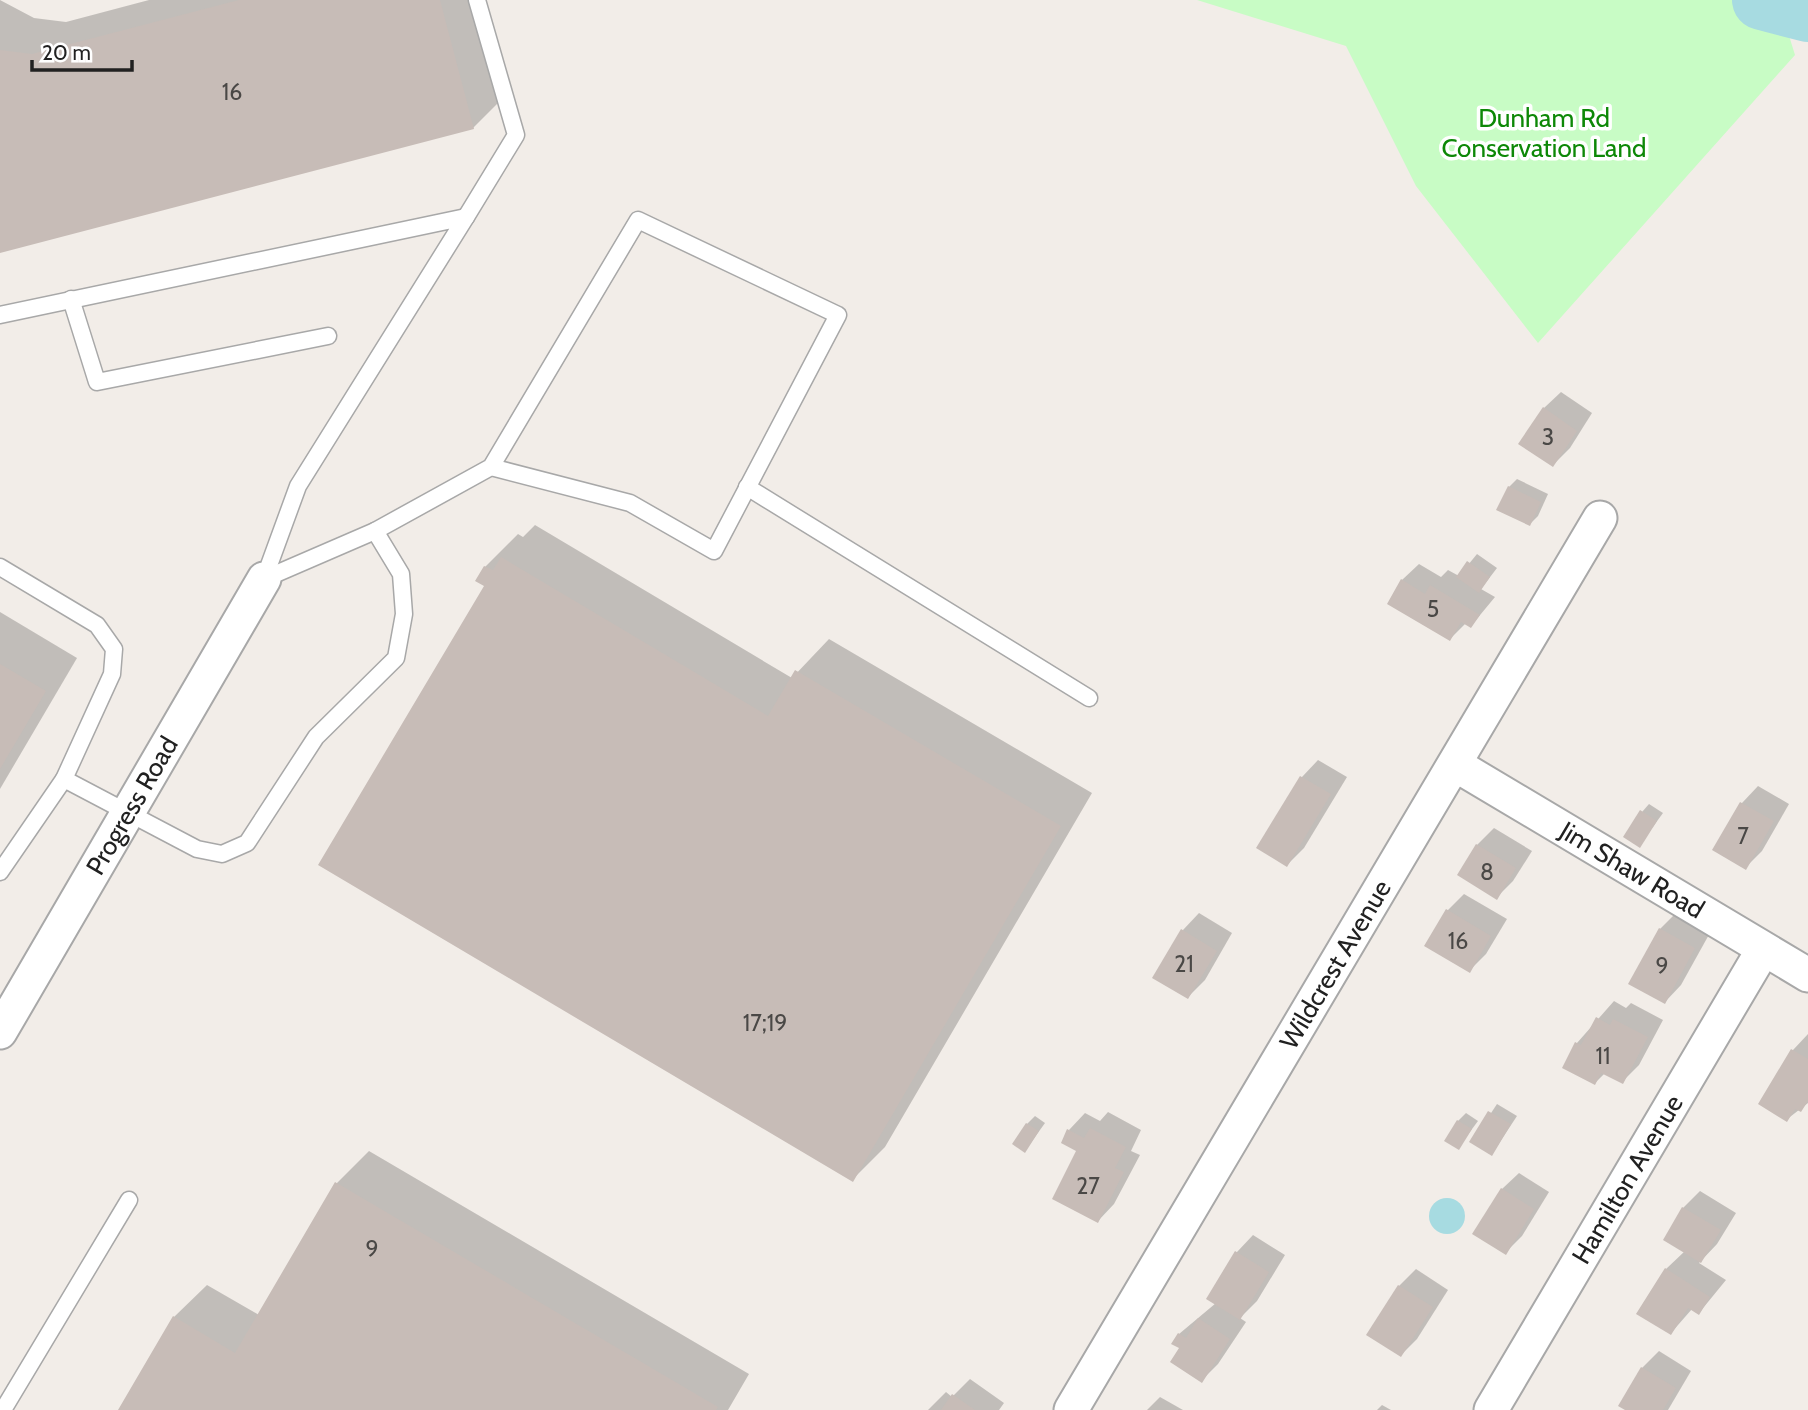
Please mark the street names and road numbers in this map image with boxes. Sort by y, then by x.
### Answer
street label: Progress Road [79,731,185,881]
street label: Jim Shaw Road [1553,814,1710,926]
street label: Wildcrest Avenue [1273,874,1398,1055]
street label: Hamilton Avenue [1565,1089,1690,1270]

